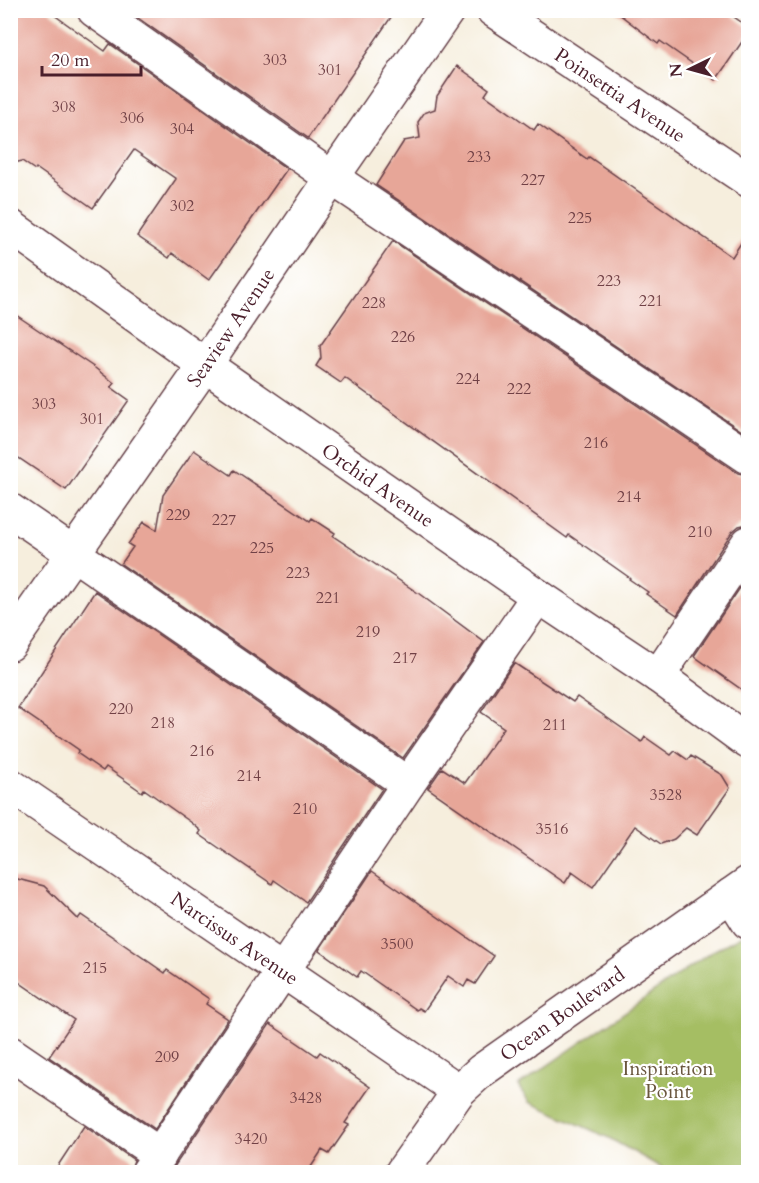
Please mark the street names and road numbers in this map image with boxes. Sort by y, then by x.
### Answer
street label: Poinsettia Avenue [549,42,691,149]
street label: Seaview Avenue [181,262,281,393]
street label: Orchid Avenue [316,437,439,534]
street label: Narcissus Avenue [165,885,304,992]
street label: Ocean Boulevard [494,961,631,1068]

